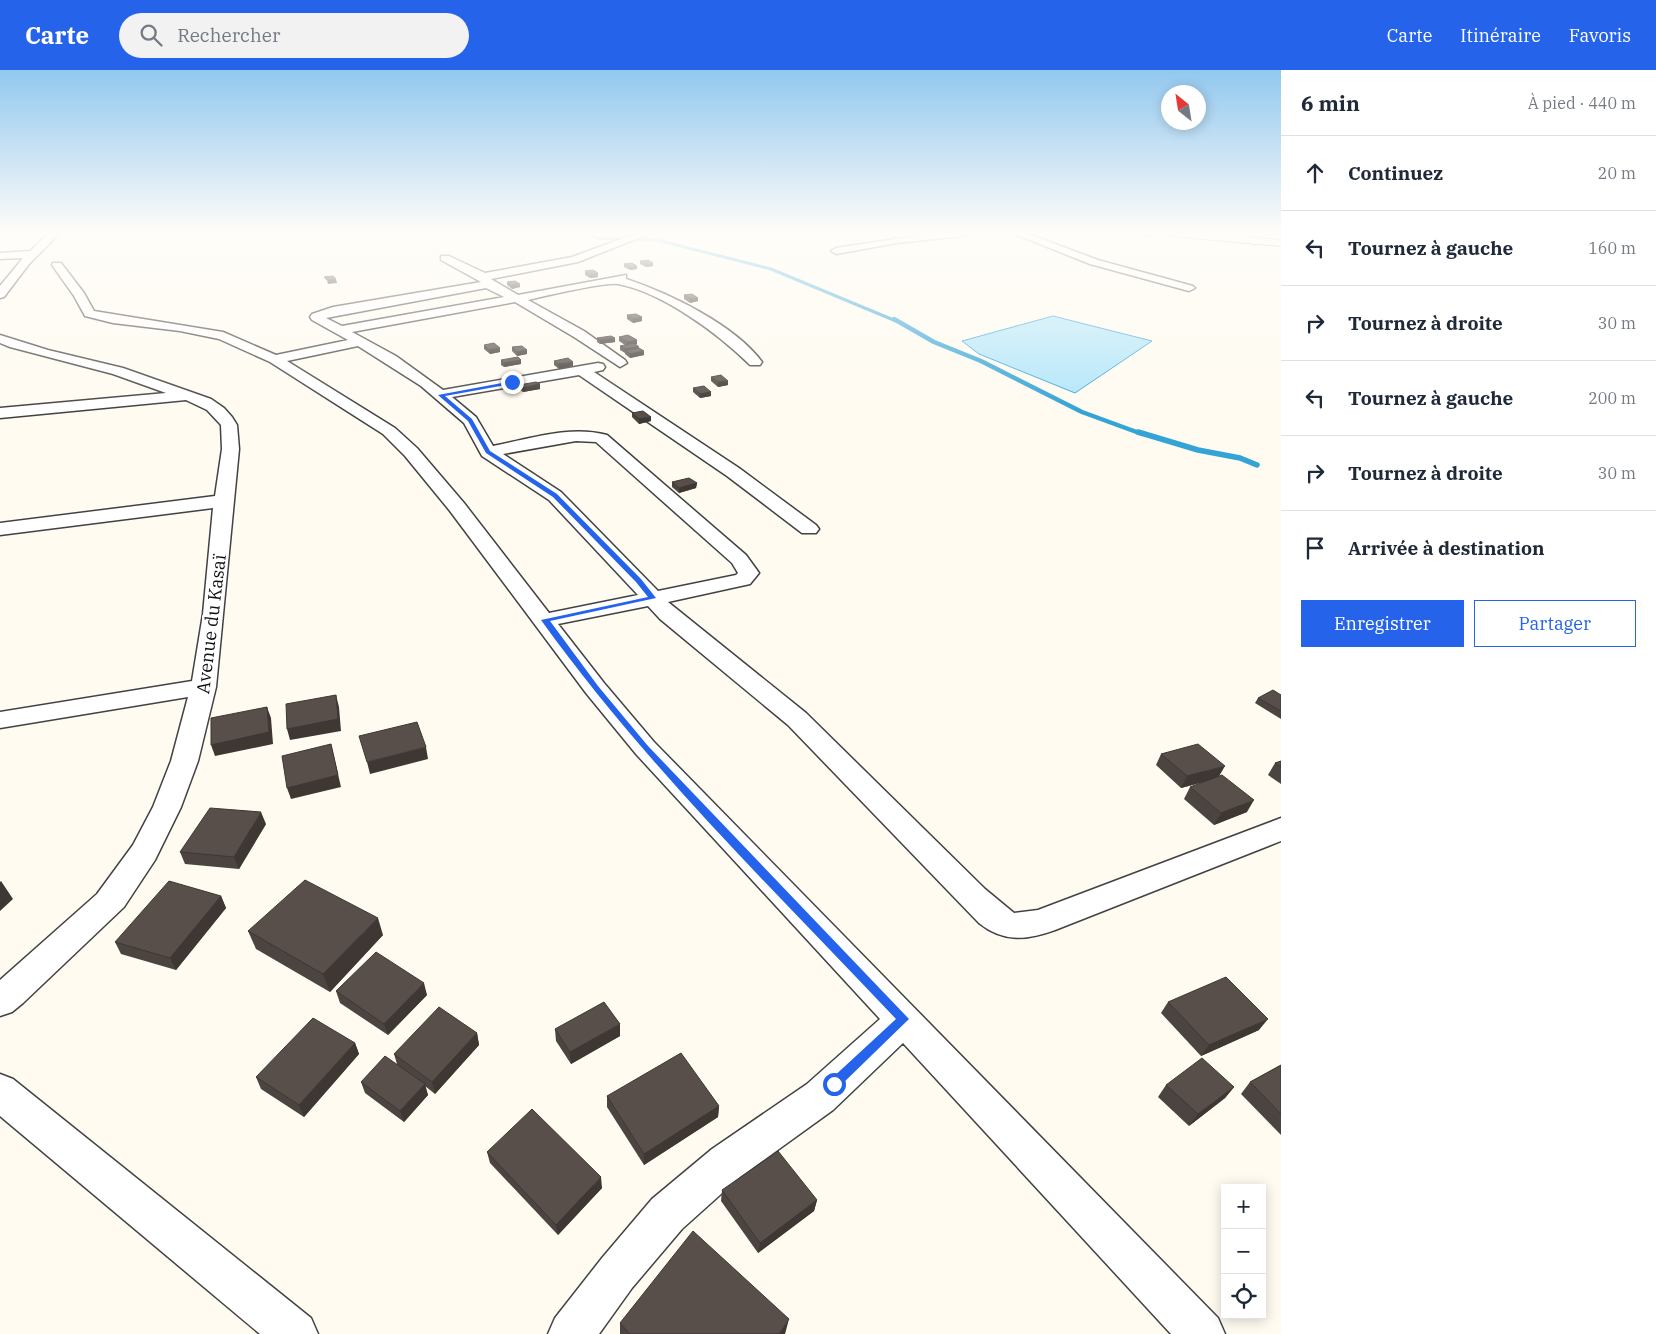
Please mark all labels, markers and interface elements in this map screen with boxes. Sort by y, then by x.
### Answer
search box [119,13,469,58]
text: Carte [25,19,89,51]
icon: search [137,21,165,49]
text: Rechercher [177,23,280,47]
text: Carte [1387,24,1432,47]
text: Itinéraire [1460,24,1541,47]
text: Favoris [1569,24,1631,47]
north arrow [1161,85,1206,130]
text: 6 min [1301,89,1360,117]
text: À pied · 440 m [1528,93,1636,113]
icon: ahead [1301,159,1329,187]
text: Continuez [1348,161,1443,185]
text: 20 m [1598,163,1636,183]
icon: left [1301,234,1329,262]
text: Tournez à gauche [1348,236,1513,260]
text: 160 m [1588,238,1636,258]
icon: right [1301,309,1329,337]
text: Tournez à droite [1348,311,1503,335]
text: 30 m [1598,313,1636,333]
route end [501,371,524,394]
icon: left [1301,384,1329,412]
text: Tournez à gauche [1348,386,1513,410]
text: 200 m [1588,388,1636,408]
icon: right [1301,459,1329,487]
text: Tournez à droite [1348,461,1503,485]
text: 30 m [1598,463,1636,483]
icon: arrive [1301,534,1329,562]
text: Arrivée à destination [1348,536,1545,560]
street label: Avenue du Kasaï [191,553,231,695]
button: Enregistrer [1301,600,1464,647]
button: Partager [1474,600,1636,647]
route start [823,1073,846,1096]
map controls [1221,1184,1266,1319]
button: + [1221,1184,1266,1229]
button: − [1221,1229,1266,1274]
button: locate [1221,1274,1266,1319]

